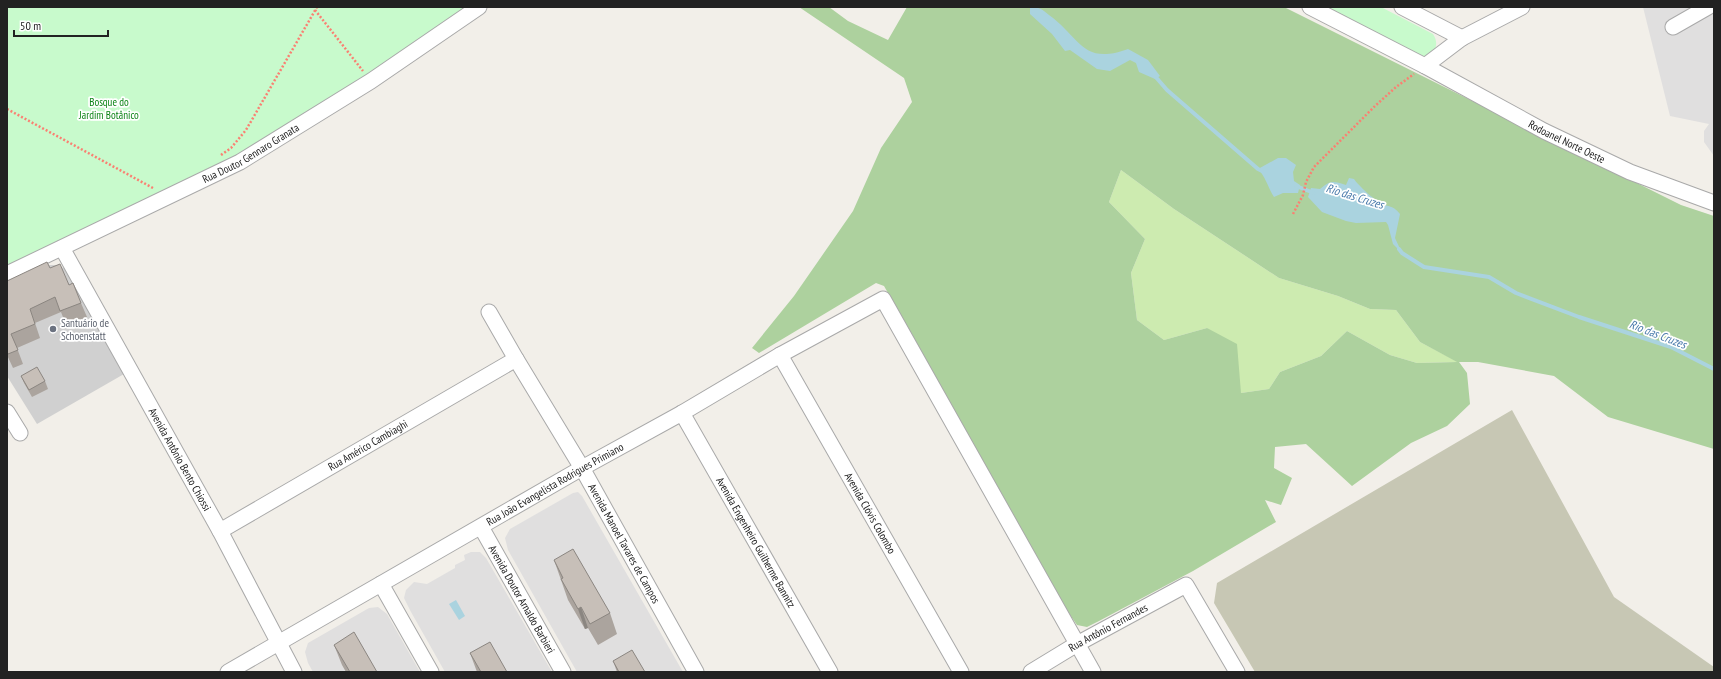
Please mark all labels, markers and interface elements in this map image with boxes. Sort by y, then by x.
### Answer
scale bar [14,12,108,38]
text: 50 m [20,18,41,33]
park label: Bosque do Jardim Botânico [78,95,139,122]
street label: Rodoanel Norte Oeste [1526,117,1608,166]
street label: Rua Doutor Gennaro Granata [200,120,301,186]
water label: Rio das Cruzes [1324,180,1388,212]
place label: Santuário de Schoenstatt [61,316,109,343]
water label: Rio das Cruzes [1627,316,1690,352]
marker: Santuário de Schoenstatt [48,324,58,334]
street label: Avenida Antônio Bento Chiossi [146,405,214,513]
street label: Rua Américo Cambiaghi [326,416,410,474]
street label: Rua João Evangelista Rodrigues Primiano [484,440,626,529]
street label: Avenida Clóvis Colombo [842,470,899,556]
street label: Avenida Engenheiro Guilherme Bannitz [713,474,799,610]
street label: Avenida Manoel Tavares de Campos [585,481,663,606]
street label: Avenida Doutor Arnaldo Barbieri [486,543,558,656]
street label: Rua Antônio Fernandes [1066,600,1150,655]

